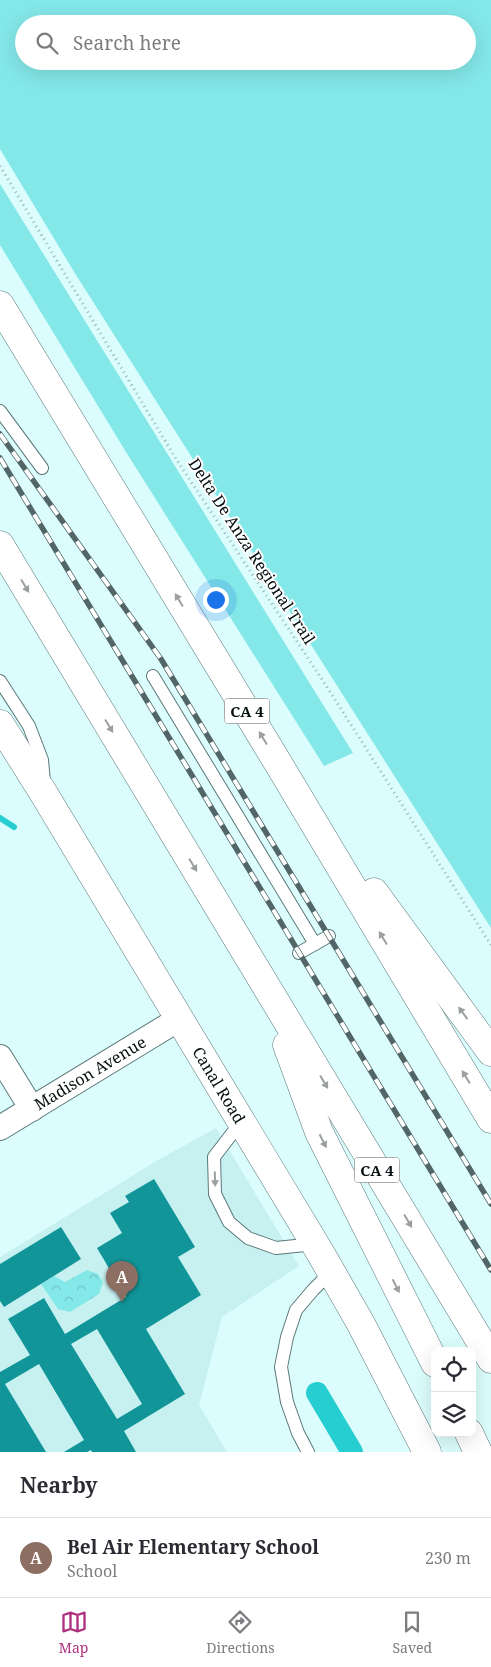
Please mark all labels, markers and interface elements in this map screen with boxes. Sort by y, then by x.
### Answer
search box [15,15,476,70]
icon: search [33,29,61,57]
text: Search here [73,30,181,56]
street label: Delta De Anza Regional Trail [183,454,321,648]
one-way arrow [21,580,30,593]
your location [203,587,229,613]
one-way arrow [174,593,184,606]
road number: CA 4 [224,698,270,724]
one-way arrow [104,719,113,732]
one-way arrow [259,732,268,745]
one-way arrow [188,858,197,871]
one-way arrow [378,931,387,944]
one-way arrow [457,1007,468,1020]
street label: Madison Avenue [30,1031,150,1115]
street label: Canal Road [187,1043,251,1128]
one-way arrow [462,1070,470,1085]
one-way arrow [319,1076,328,1089]
one-way arrow [319,1133,328,1148]
road number: CA 4 [354,1158,400,1182]
one-way arrow [211,1171,219,1187]
one-way arrow [403,1215,412,1228]
pin: A [106,1261,138,1302]
one-way arrow [392,1279,400,1293]
map controls [431,1347,476,1437]
button: locate [431,1347,476,1392]
button: layers [431,1392,476,1437]
text: Nearby [20,1471,98,1499]
text: Bel Air Elementary School [67,1534,319,1560]
text: A [30,1547,42,1569]
text: 230 m [425,1547,471,1569]
text: School [67,1560,117,1582]
tab: Map [59,1608,88,1657]
tab: Directions [206,1608,275,1657]
tab: Saved [392,1608,432,1657]

